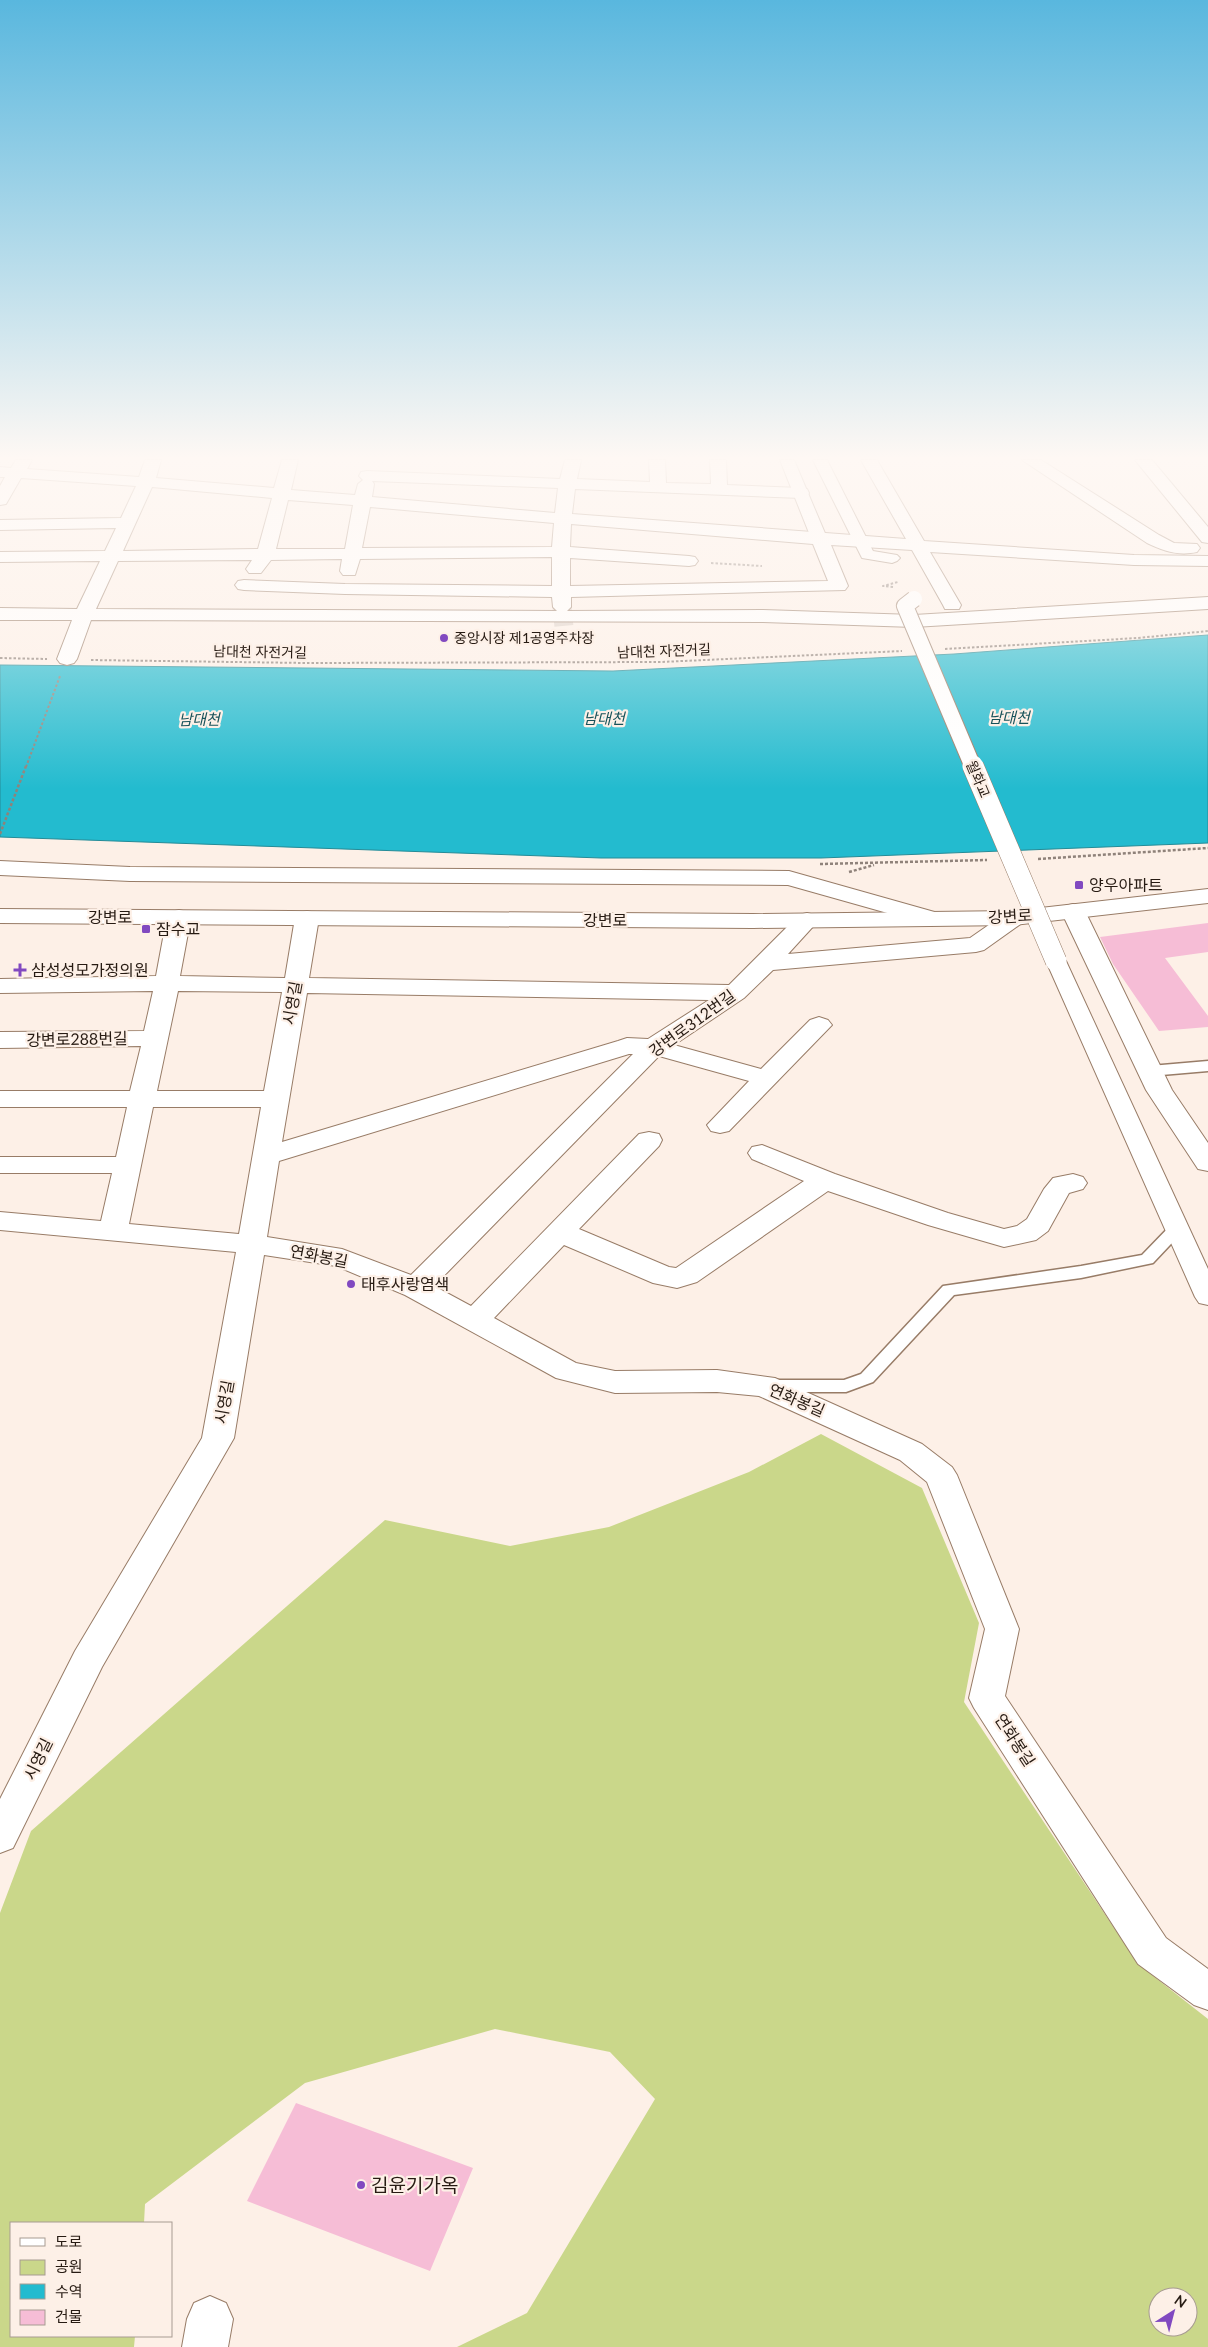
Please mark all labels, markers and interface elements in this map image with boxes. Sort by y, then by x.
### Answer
place label: 중앙시장 제1공영주차장 [454,629,595,646]
marker: 중앙시장 제1공영주차장 [438,632,450,644]
street label: 남대천 자전거길 [617,640,711,661]
street label: 남대천 자전거길 [213,642,307,661]
water label: 남대천 [988,708,1032,726]
water label: 남대천 [583,709,627,727]
water label: 남대천 [178,710,222,728]
street label: 월화교 [963,758,994,800]
place label: 양우아파트 [1089,875,1163,894]
marker: 양우아파트 [1073,879,1085,891]
street label: 강변로 [987,905,1033,926]
street label: 강변로 [88,907,132,926]
street label: 강변로 [583,910,627,929]
place label: 잠수교 [156,919,200,938]
marker: 잠수교 [140,923,152,935]
place label: 삼성성모가정의원 [31,960,149,979]
marker: 삼성성모가정의원 [13,963,27,977]
street label: 시영길 [278,980,305,1026]
street label: 강변로312번길 [645,985,738,1060]
street label: 강변로288번길 [26,1028,128,1049]
street label: 연화봉길 [288,1241,350,1270]
place label: 태후사랑염색 [361,1274,449,1293]
marker: 태후사랑염색 [345,1278,357,1290]
street label: 시영길 [210,1379,237,1425]
street label: 연화봉길 [766,1379,828,1420]
street label: 연화봉길 [991,1710,1039,1770]
street label: 시영길 [19,1735,56,1783]
place label: 김윤기가옥 [371,2173,458,2196]
marker: 김윤기가옥 [355,2179,367,2191]
legend [10,2222,172,2337]
text: 도로 [55,2232,83,2250]
text: 공원 [55,2257,83,2275]
text: 수역 [55,2282,83,2300]
north arrow [1148,2287,1198,2337]
text: N [1172,2291,1190,2311]
text: 건물 [55,2307,83,2325]

